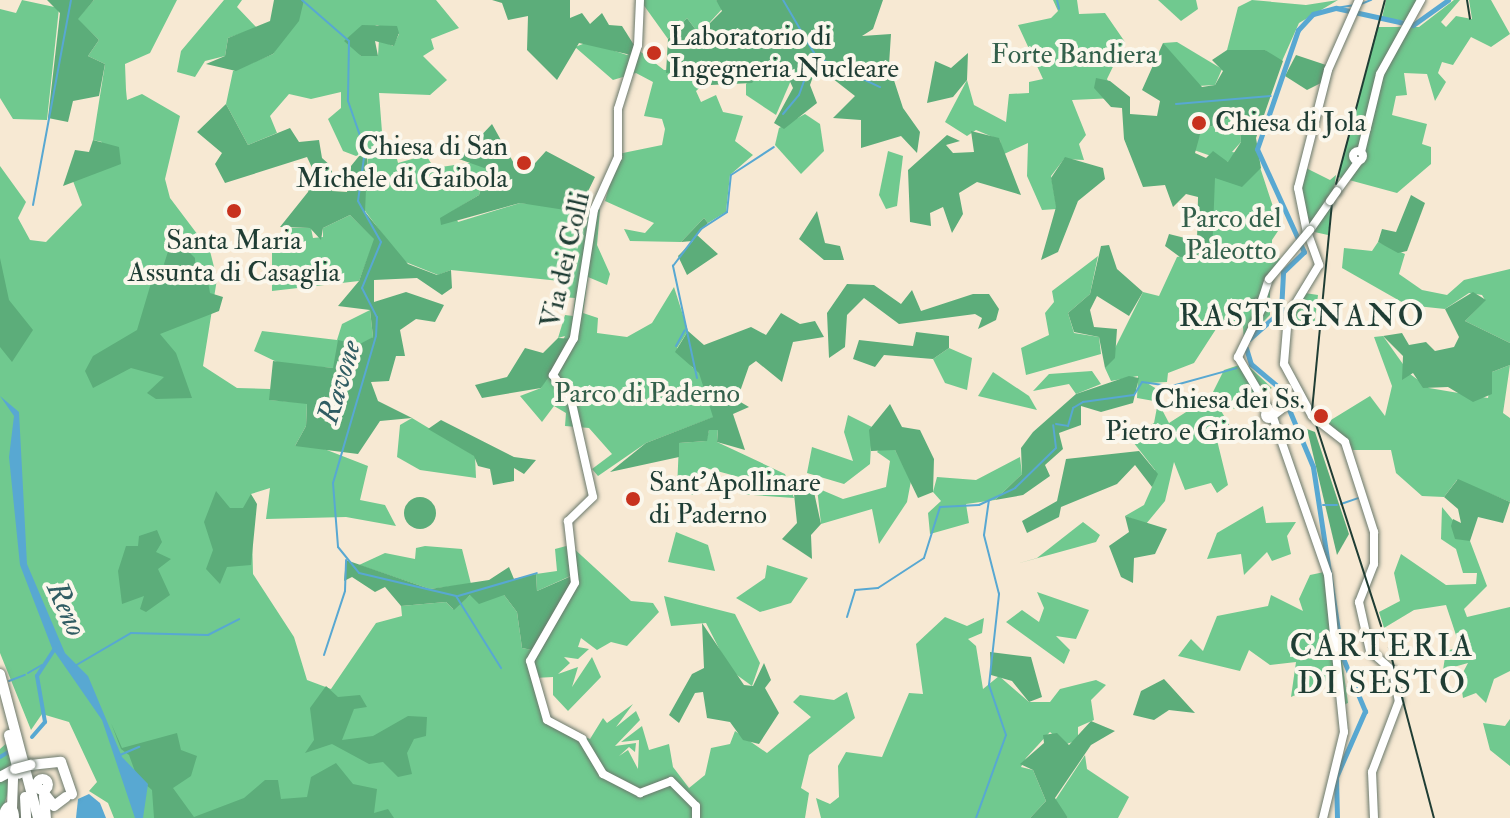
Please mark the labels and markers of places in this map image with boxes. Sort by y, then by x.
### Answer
place label: Laboratorio di Ingegneria Nucleare [670,20,899,86]
marker: Laboratorio di Ingegneria Nucleare [645,44,663,62]
place label: Chiesa di Jola [1215,106,1366,140]
marker: Chiesa di Jola [1190,114,1208,132]
place label: Chiesa di San Michele di Gaibola [296,130,508,196]
marker: Chiesa di San Michele di Gaibola [515,154,533,172]
marker: Santa Maria Assunta di Casaglia [225,202,243,220]
place label: Santa Maria Assunta di Casaglia [128,224,340,290]
place label: Chiesa dei Ss. Pietro e Girolamo [1105,383,1305,449]
marker: Chiesa dei Ss. Pietro e Girolamo [1312,407,1330,425]
place label: Sant'Apollinare di Paderno [649,466,821,532]
marker: Sant'Apollinare di Paderno [624,490,642,508]

